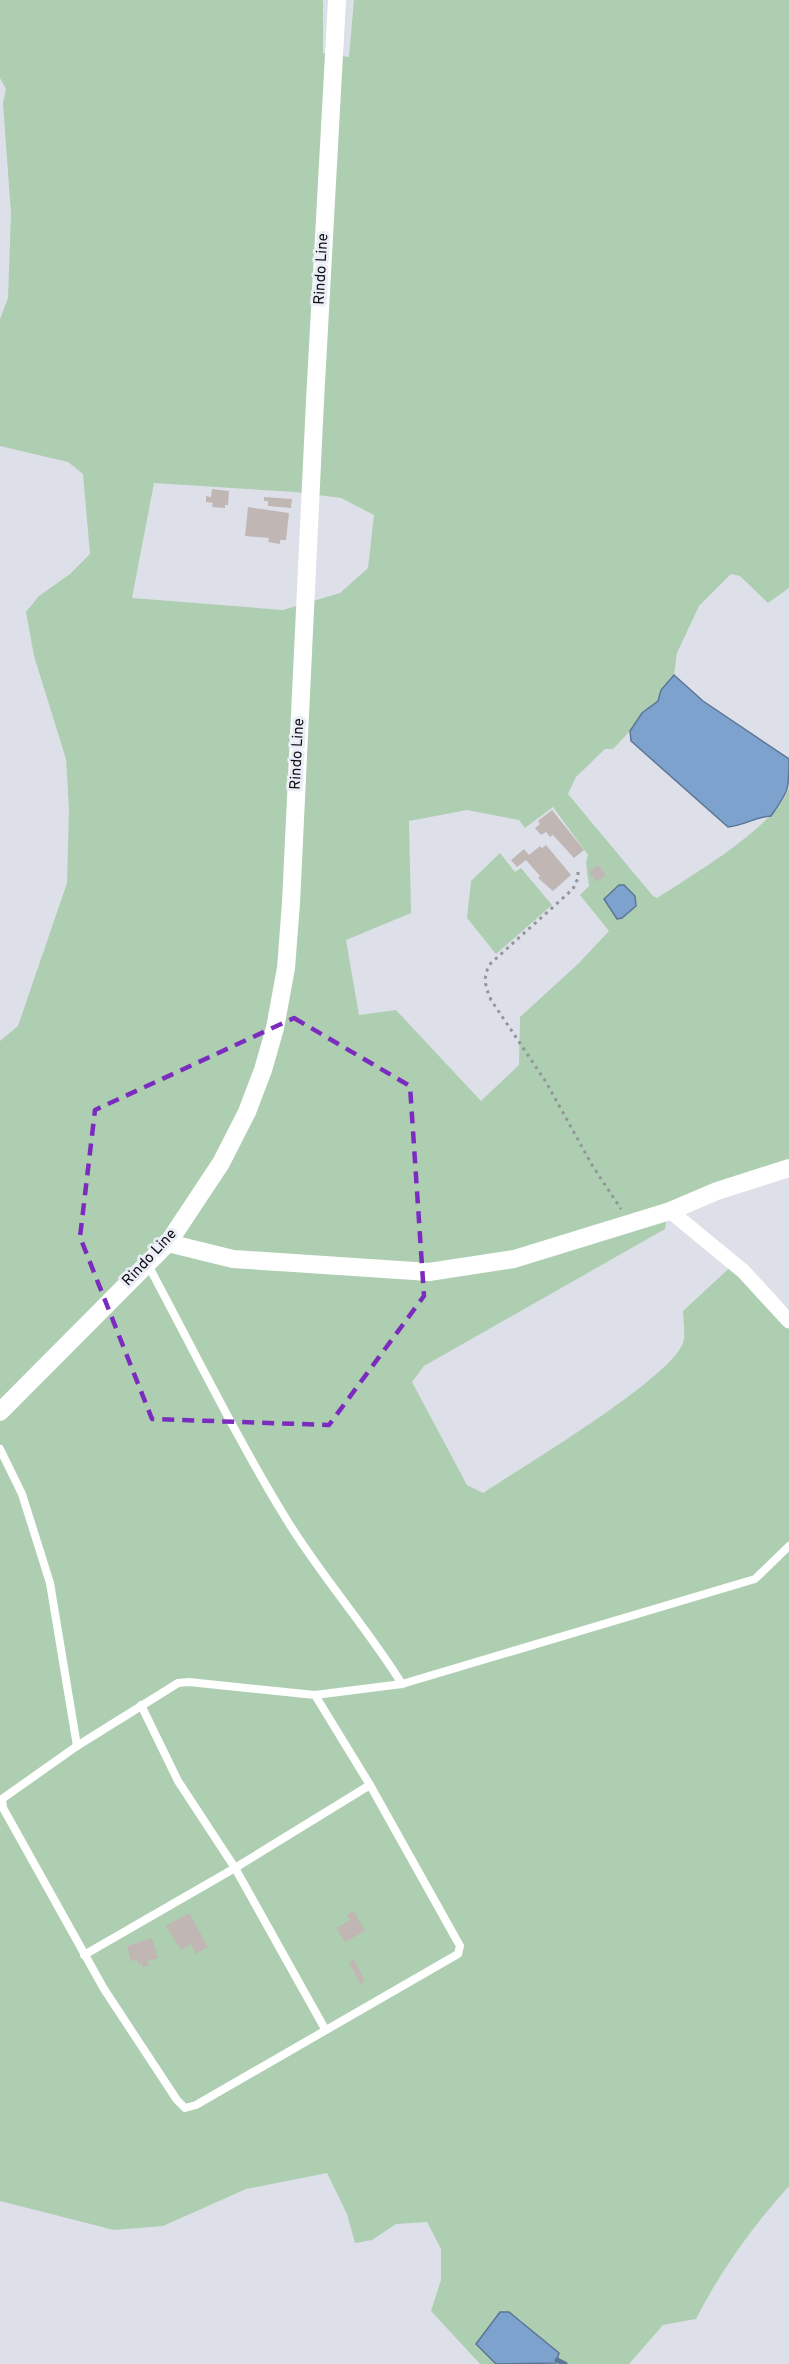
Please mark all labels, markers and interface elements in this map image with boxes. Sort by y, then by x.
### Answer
street label: Rindo Line [311,233,333,305]
street label: Rindo Line [287,718,309,790]
street label: Rindo Line [119,1225,181,1291]

